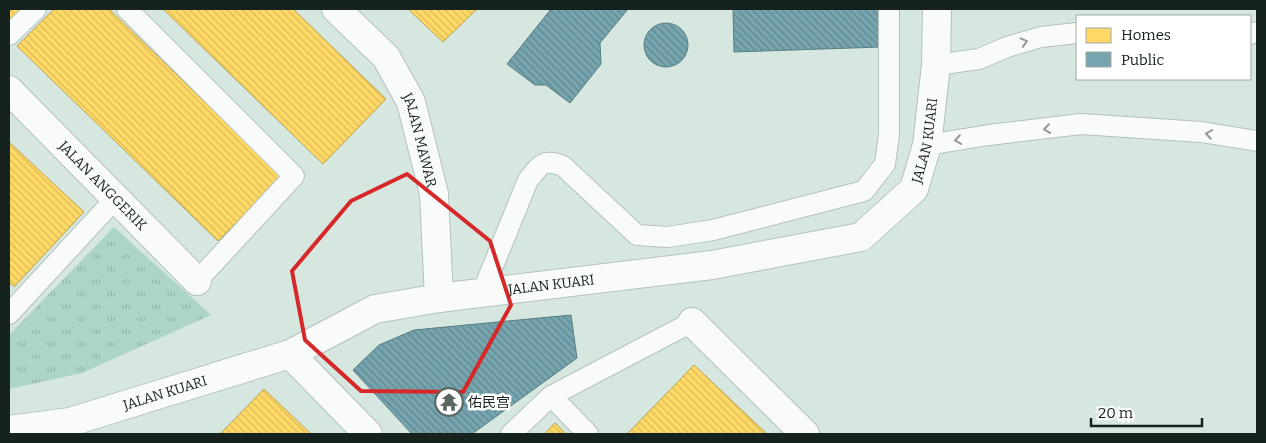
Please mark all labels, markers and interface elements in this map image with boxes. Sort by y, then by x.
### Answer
legend [1076,15,1251,80]
text: Homes [1121,26,1171,44]
one-way arrow [1020,37,1029,48]
text: Public [1121,51,1165,69]
street label: JALAN MAWAR [399,89,441,189]
street label: JALAN KUARI [907,97,941,186]
one-way arrow [1043,123,1051,134]
one-way arrow [1205,129,1213,139]
one-way arrow [954,134,962,145]
street label: JALAN ANGGERIK [55,137,151,234]
street label: JALAN KUARI [506,271,595,298]
street label: JALAN KUARI [120,372,209,414]
temple icon: 佑民宫 [434,387,464,417]
place label: 佑民宫 [468,394,510,411]
scale bar [1091,396,1202,428]
text: 20 m [1098,404,1134,422]

